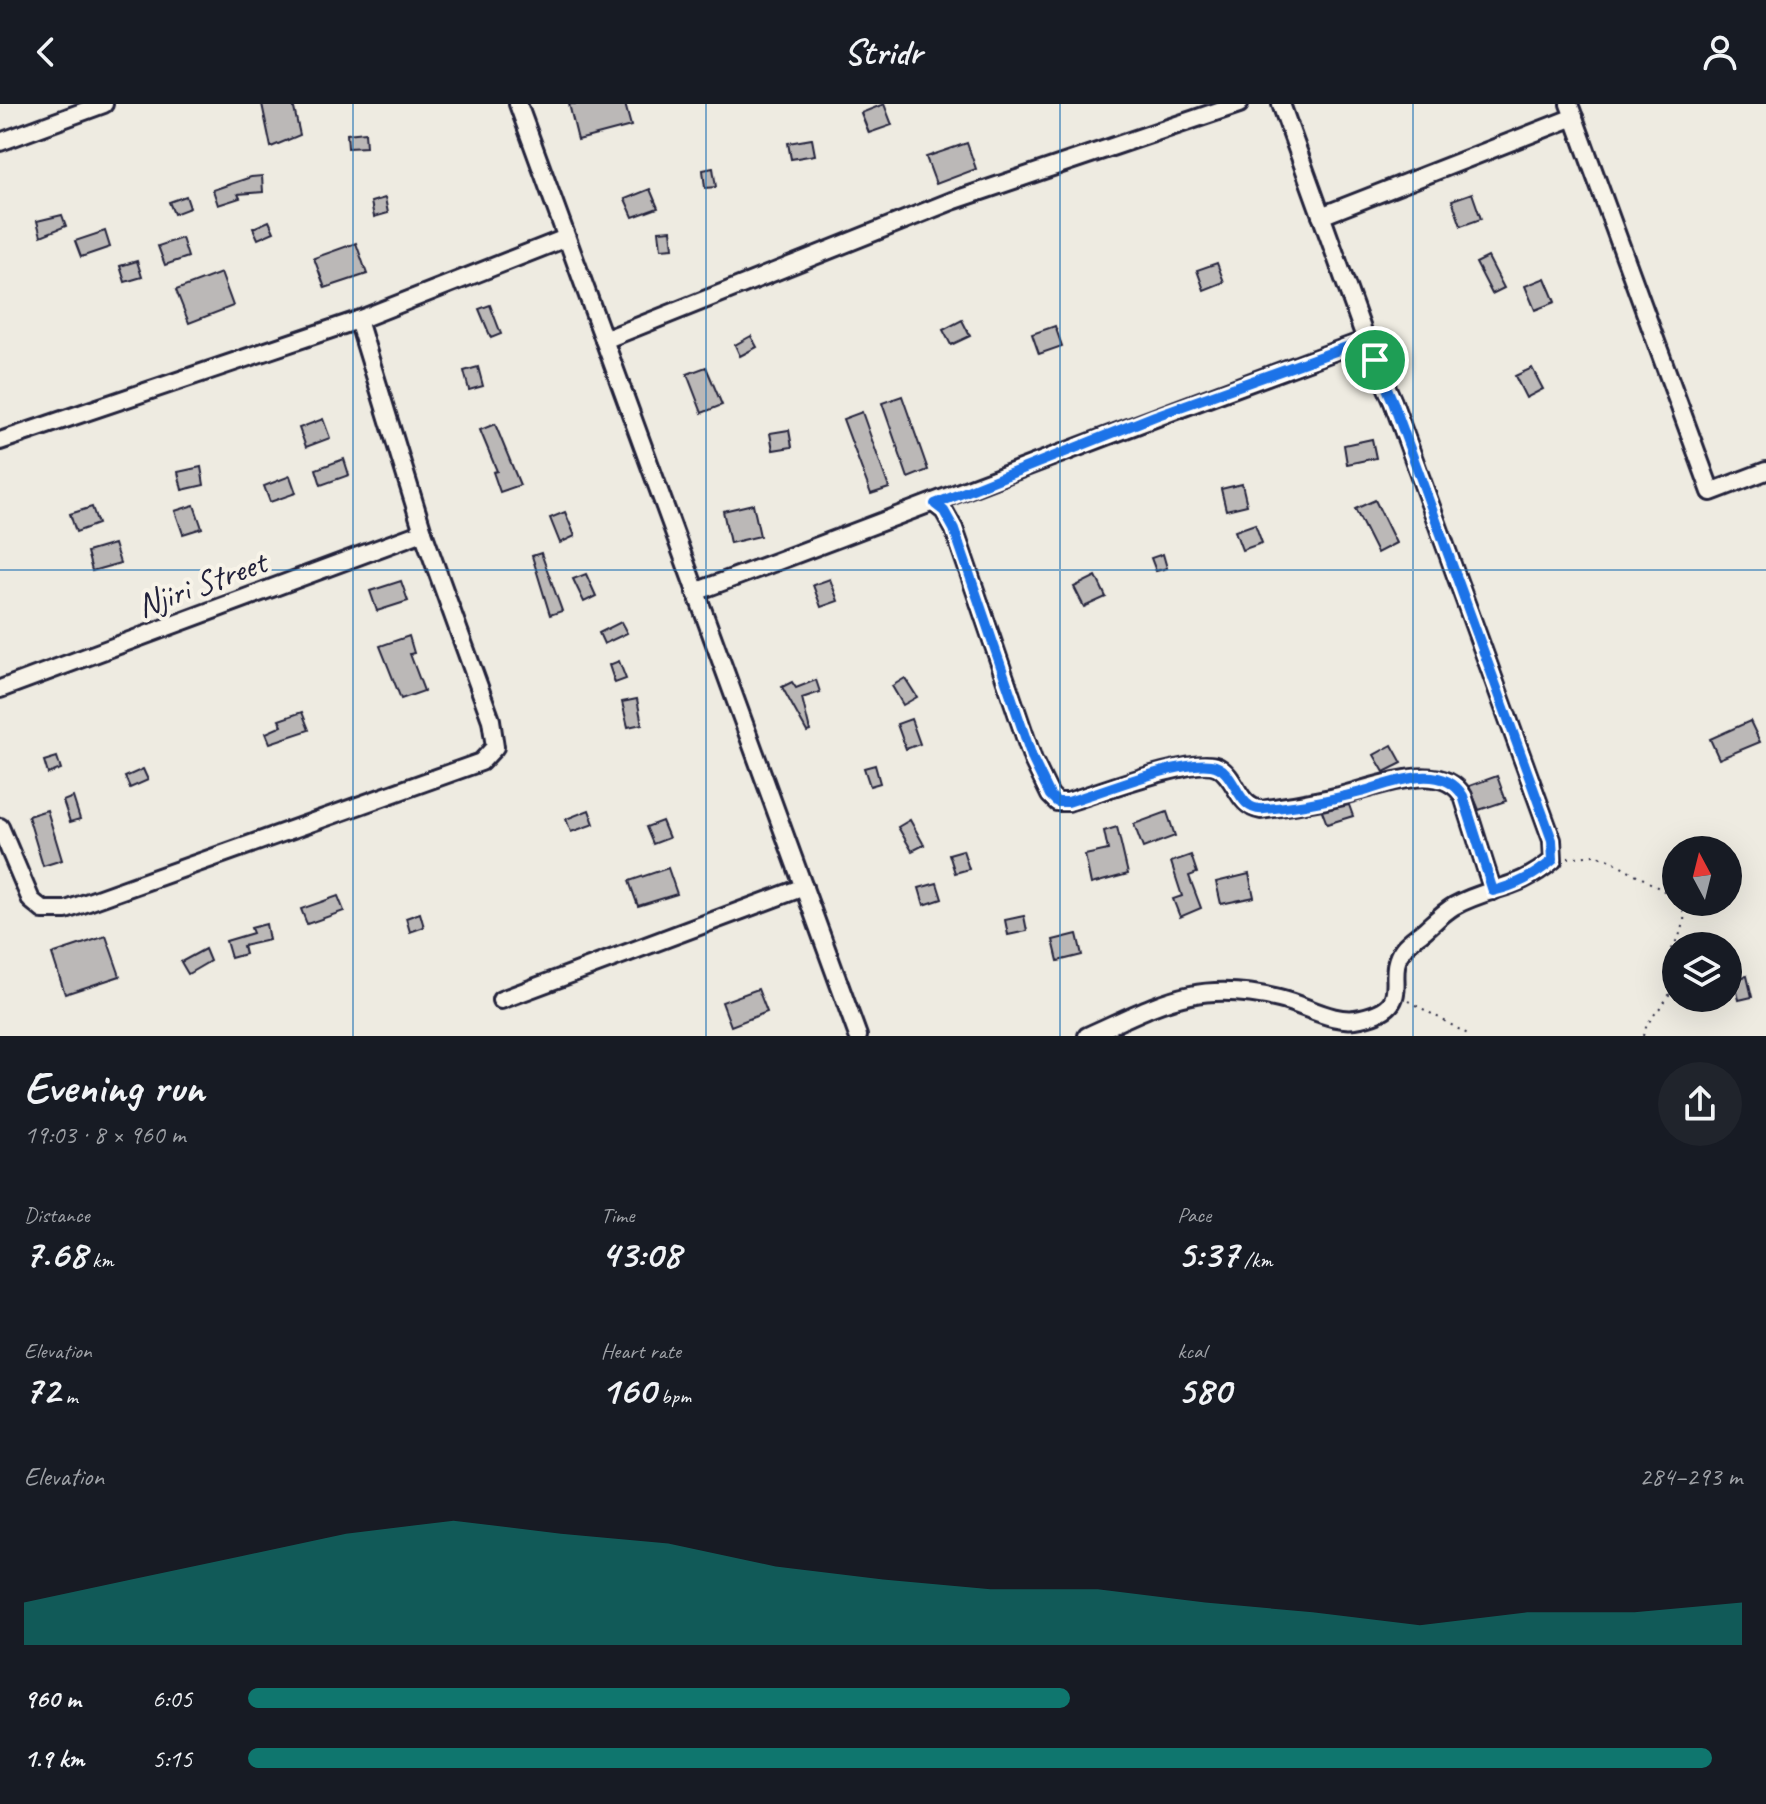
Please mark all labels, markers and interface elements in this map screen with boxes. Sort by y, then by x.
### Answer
text: Stridr [844,29,922,75]
icon: back [24,30,68,74]
icon: person [1698,30,1742,74]
pin [1341,326,1409,394]
icon: arrive [1353,338,1397,382]
street label: Njiri Street [131,539,275,627]
north arrow [1662,836,1742,916]
map controls [1662,836,1742,1012]
button: layers [1662,932,1742,1012]
text: Evening run [24,1060,204,1115]
button: share [1658,1062,1742,1146]
text: 19:03 · 8 × 960 m [24,1118,185,1151]
text: Distance [24,1201,90,1229]
text: Time [601,1201,634,1229]
text: Pace [1177,1201,1211,1229]
text: 7.68 [24,1229,87,1279]
text: 43:08 [601,1229,681,1279]
text: 5:37 [1177,1229,1238,1279]
text: km [87,1246,113,1274]
text: /km [1238,1246,1273,1274]
text: Elevation [24,1337,92,1365]
text: Heart rate [601,1337,681,1365]
text: kcal [1177,1337,1206,1365]
text: 72 [24,1365,60,1415]
text: 160 [601,1365,656,1415]
text: 580 [1177,1365,1231,1415]
text: m [60,1382,78,1410]
text: bpm [656,1382,691,1410]
text: Elevation [24,1460,104,1493]
text: 284–293 m [1639,1460,1742,1493]
text: 960 m [24,1682,80,1715]
text: 6:05 [152,1682,192,1715]
text: 1.9 km [24,1742,84,1775]
text: 5:15 [152,1742,192,1775]

